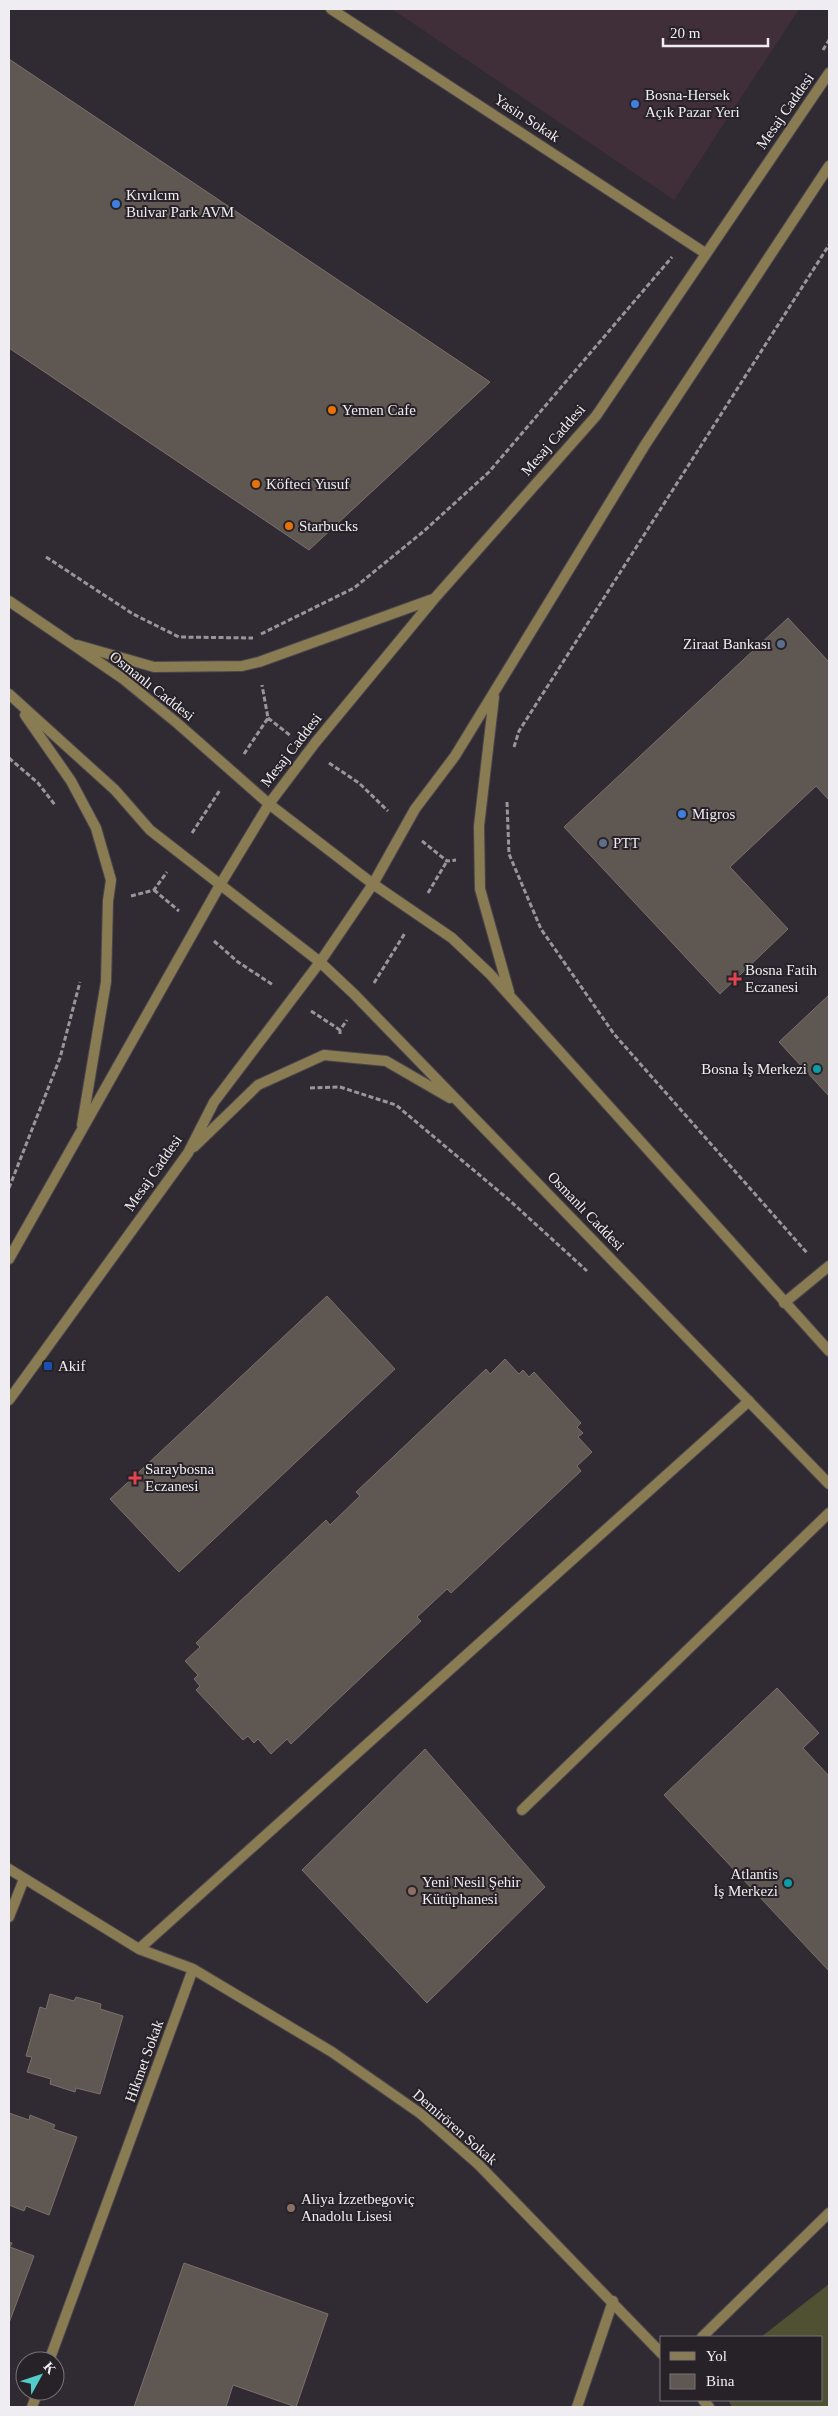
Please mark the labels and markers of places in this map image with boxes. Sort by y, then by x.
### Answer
place label: Bosna-Hersek Açık Pazar Yeri [645,87,740,120]
marker: Bosna-Hersek Açık Pazar Yeri [629,98,641,110]
place label: Kıvılcım Bulvar Park AVM [126,187,234,220]
marker: Kıvılcım Bulvar Park AVM [110,198,122,210]
place label: Yemen Cafe [342,402,416,418]
marker: Yemen Cafe [326,404,338,416]
place label: Köfteci Yusuf [266,476,349,492]
marker: Köfteci Yusuf [250,478,262,490]
place label: Starbucks [299,518,358,534]
marker: Starbucks [283,520,295,532]
place label: Ziraat Bankası [683,636,771,652]
marker: Ziraat Bankası [775,638,787,650]
place label: Migros [692,806,736,822]
marker: Migros [676,808,688,820]
place label: PTT [613,835,640,851]
marker: PTT [597,837,609,849]
place label: Bosna Fatih Eczanesi [745,962,818,995]
marker: Bosna Fatih Eczanesi [729,973,741,985]
place label: Bosna İş Merkezi [701,1061,807,1077]
marker: Bosna İş Merkezi [811,1063,823,1075]
place label: Akif [58,1358,86,1374]
marker: Akif [42,1360,54,1372]
place label: Saraybosna Eczanesi [145,1461,214,1494]
marker: Saraybosna Eczanesi [129,1472,141,1484]
place label: Atlantis İş Merkezi [713,1866,778,1899]
place label: Yeni Nesil Şehir Kütüphanesi [422,1874,520,1907]
marker: Atlantis İş Merkezi [782,1877,794,1889]
marker: Yeni Nesil Şehir Kütüphanesi [406,1885,418,1897]
place label: Aliya İzzetbegoviç Anadolu Lisesi [301,2191,415,2224]
marker: Aliya İzzetbegoviç Anadolu Lisesi [285,2202,297,2214]

